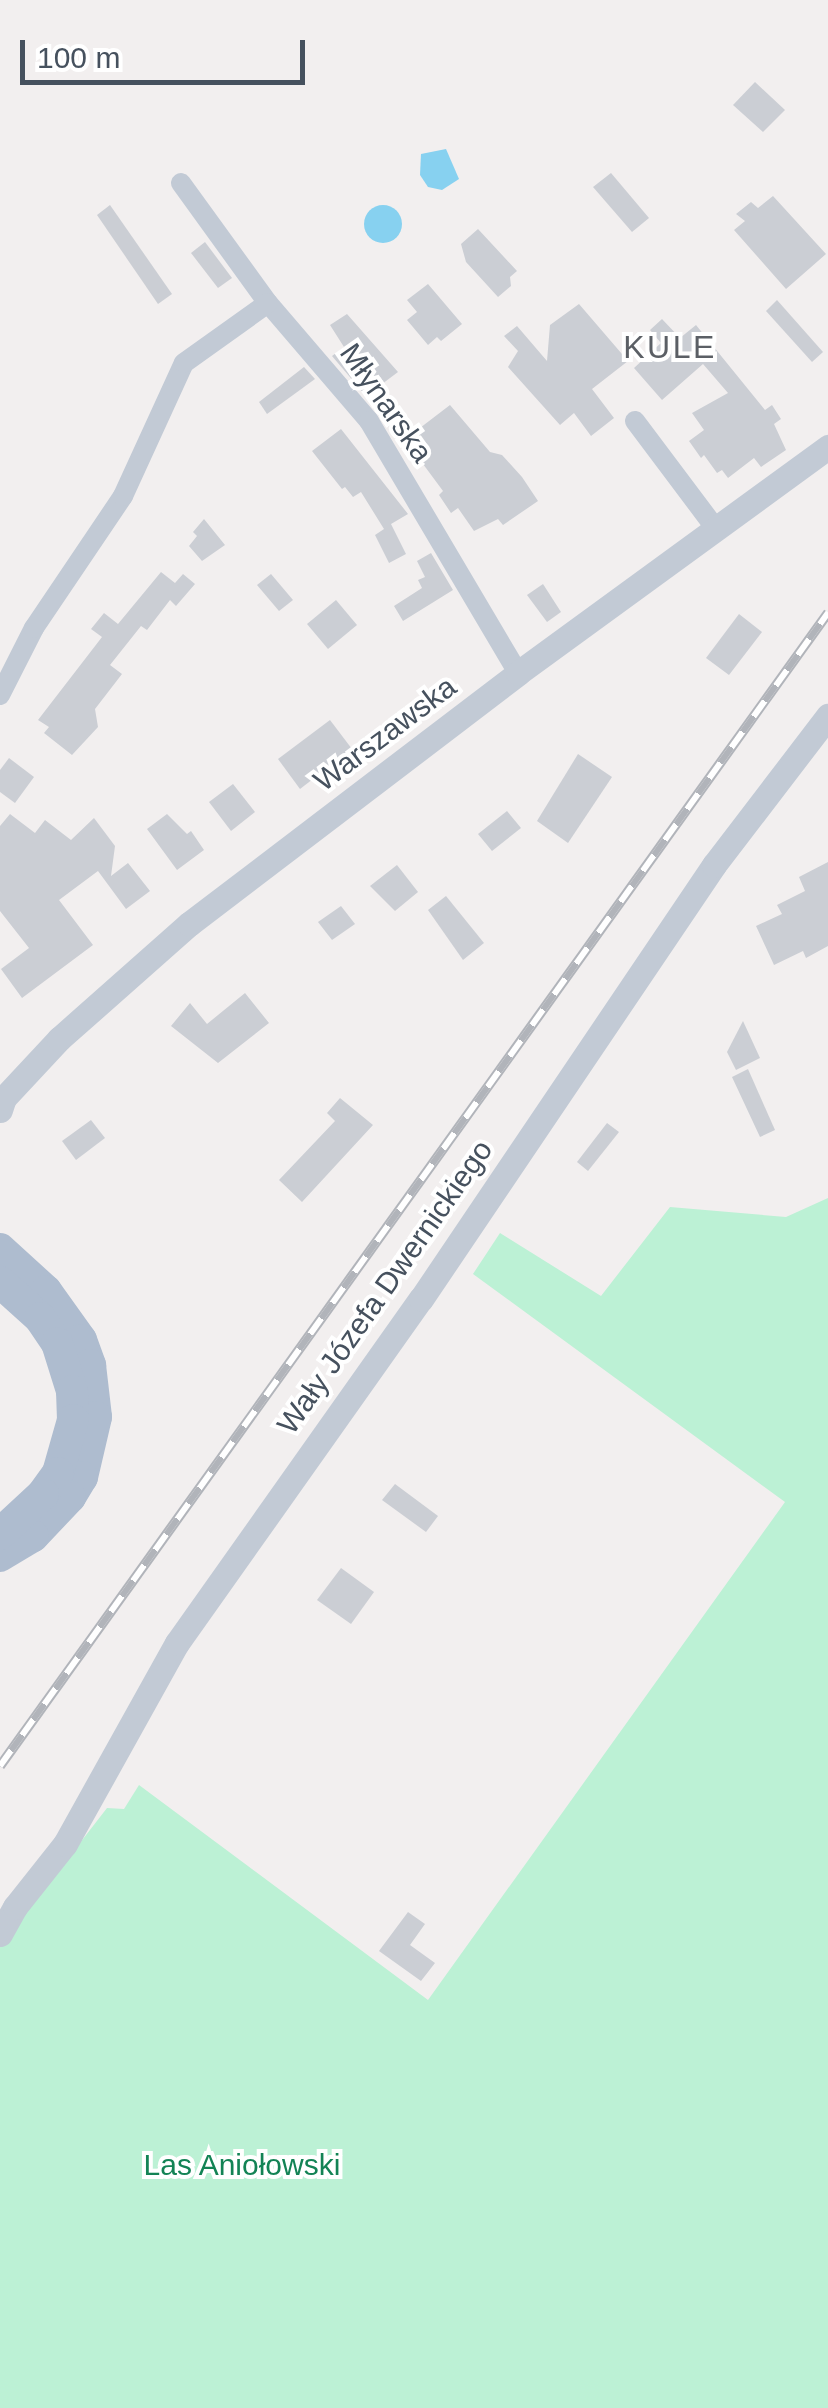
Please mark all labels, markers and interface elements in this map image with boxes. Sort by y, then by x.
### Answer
scale bar [25,20,310,82]
text: 100 m [37,41,120,74]
district label: KULE [623,328,717,366]
street label: Młynarska [332,337,440,469]
street label: Warszawska [307,669,463,799]
street label: Wały Józefa Dwernickiego [270,1133,500,1441]
park label: Las Aniołowski [143,2147,341,2183]

